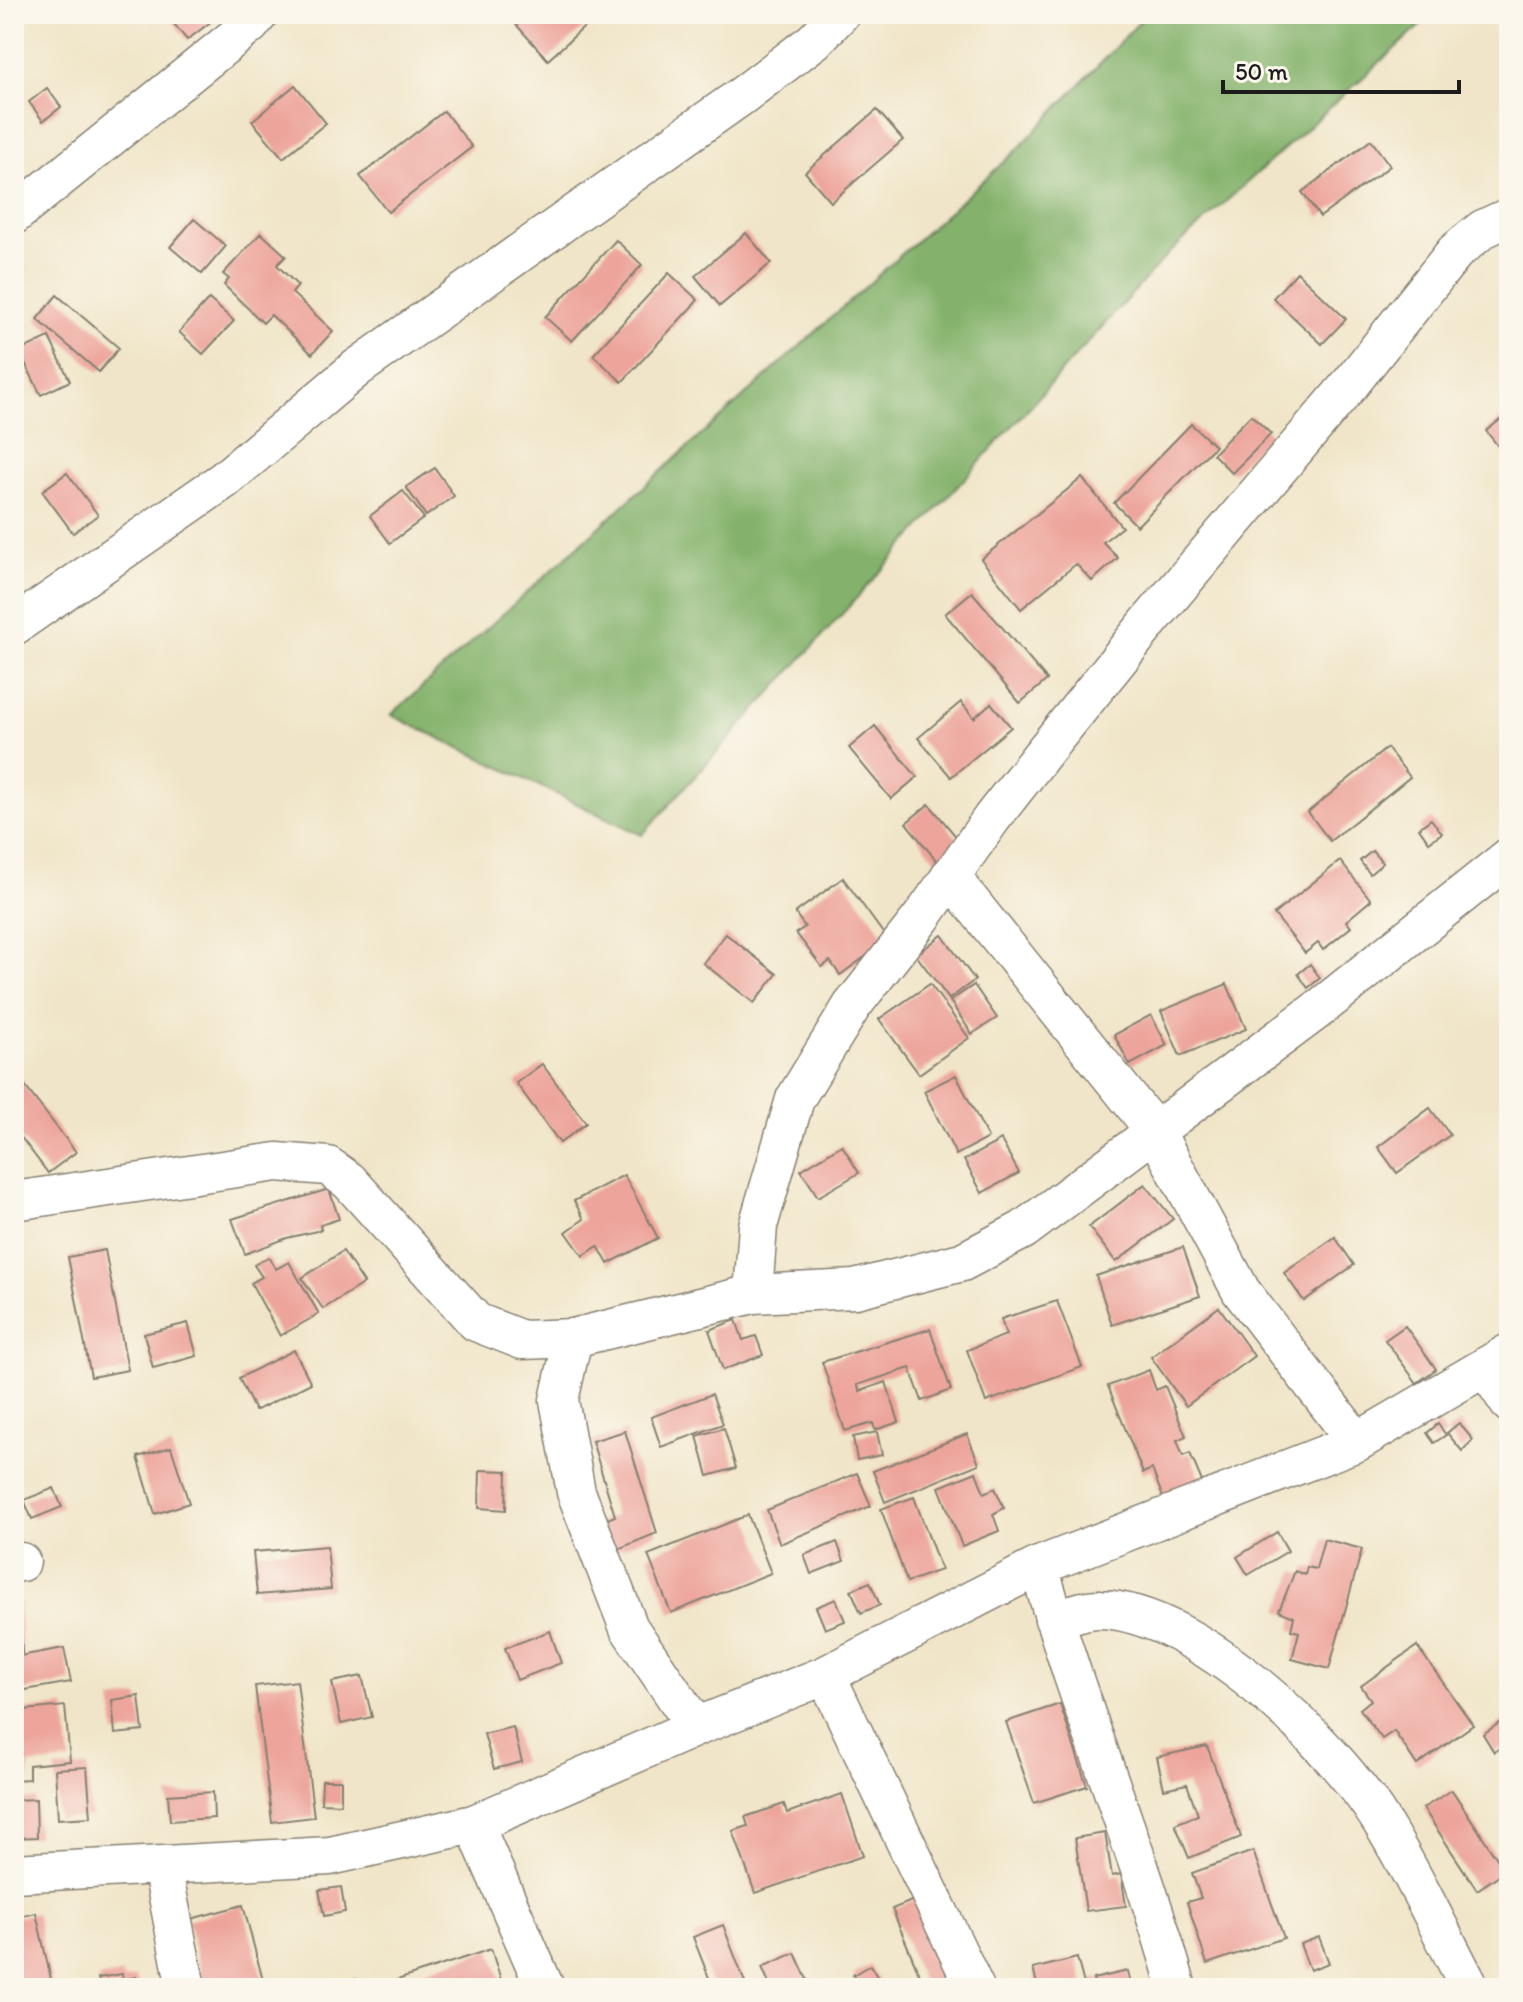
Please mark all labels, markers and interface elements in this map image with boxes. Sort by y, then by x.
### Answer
scale bar [1223,44,1459,94]
text: 50 m [1235,57,1288,86]

